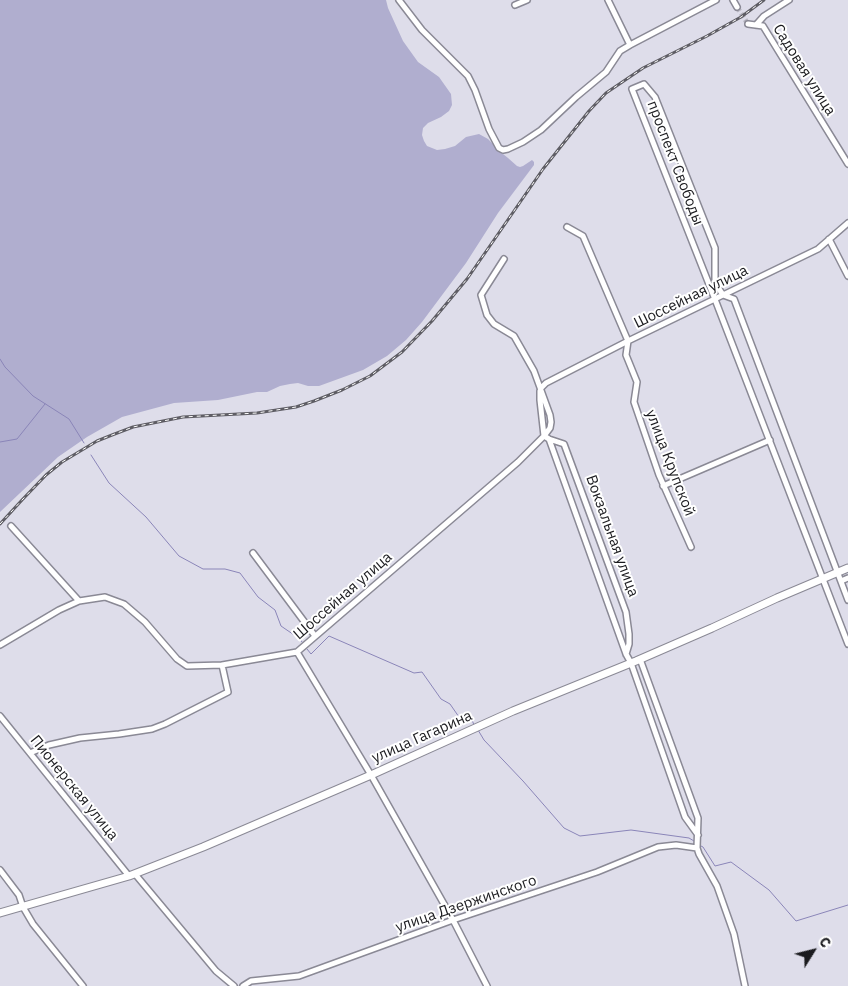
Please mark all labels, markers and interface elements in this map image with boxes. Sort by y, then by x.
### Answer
street label: Садовая улица [769,21,839,119]
street label: проспект Свободы [643,98,707,228]
street label: Шоссейная улица [631,262,751,332]
street label: улица Крупской [641,407,699,519]
street label: Вокзальная улица [582,473,642,599]
street label: Шоссейная улица [290,548,396,644]
street label: улица Гагарина [369,707,475,767]
street label: Пионерская улица [26,732,122,844]
street label: улица Дзержинского [393,871,539,937]
north arrow [788,926,838,976]
text: С [815,933,835,951]

